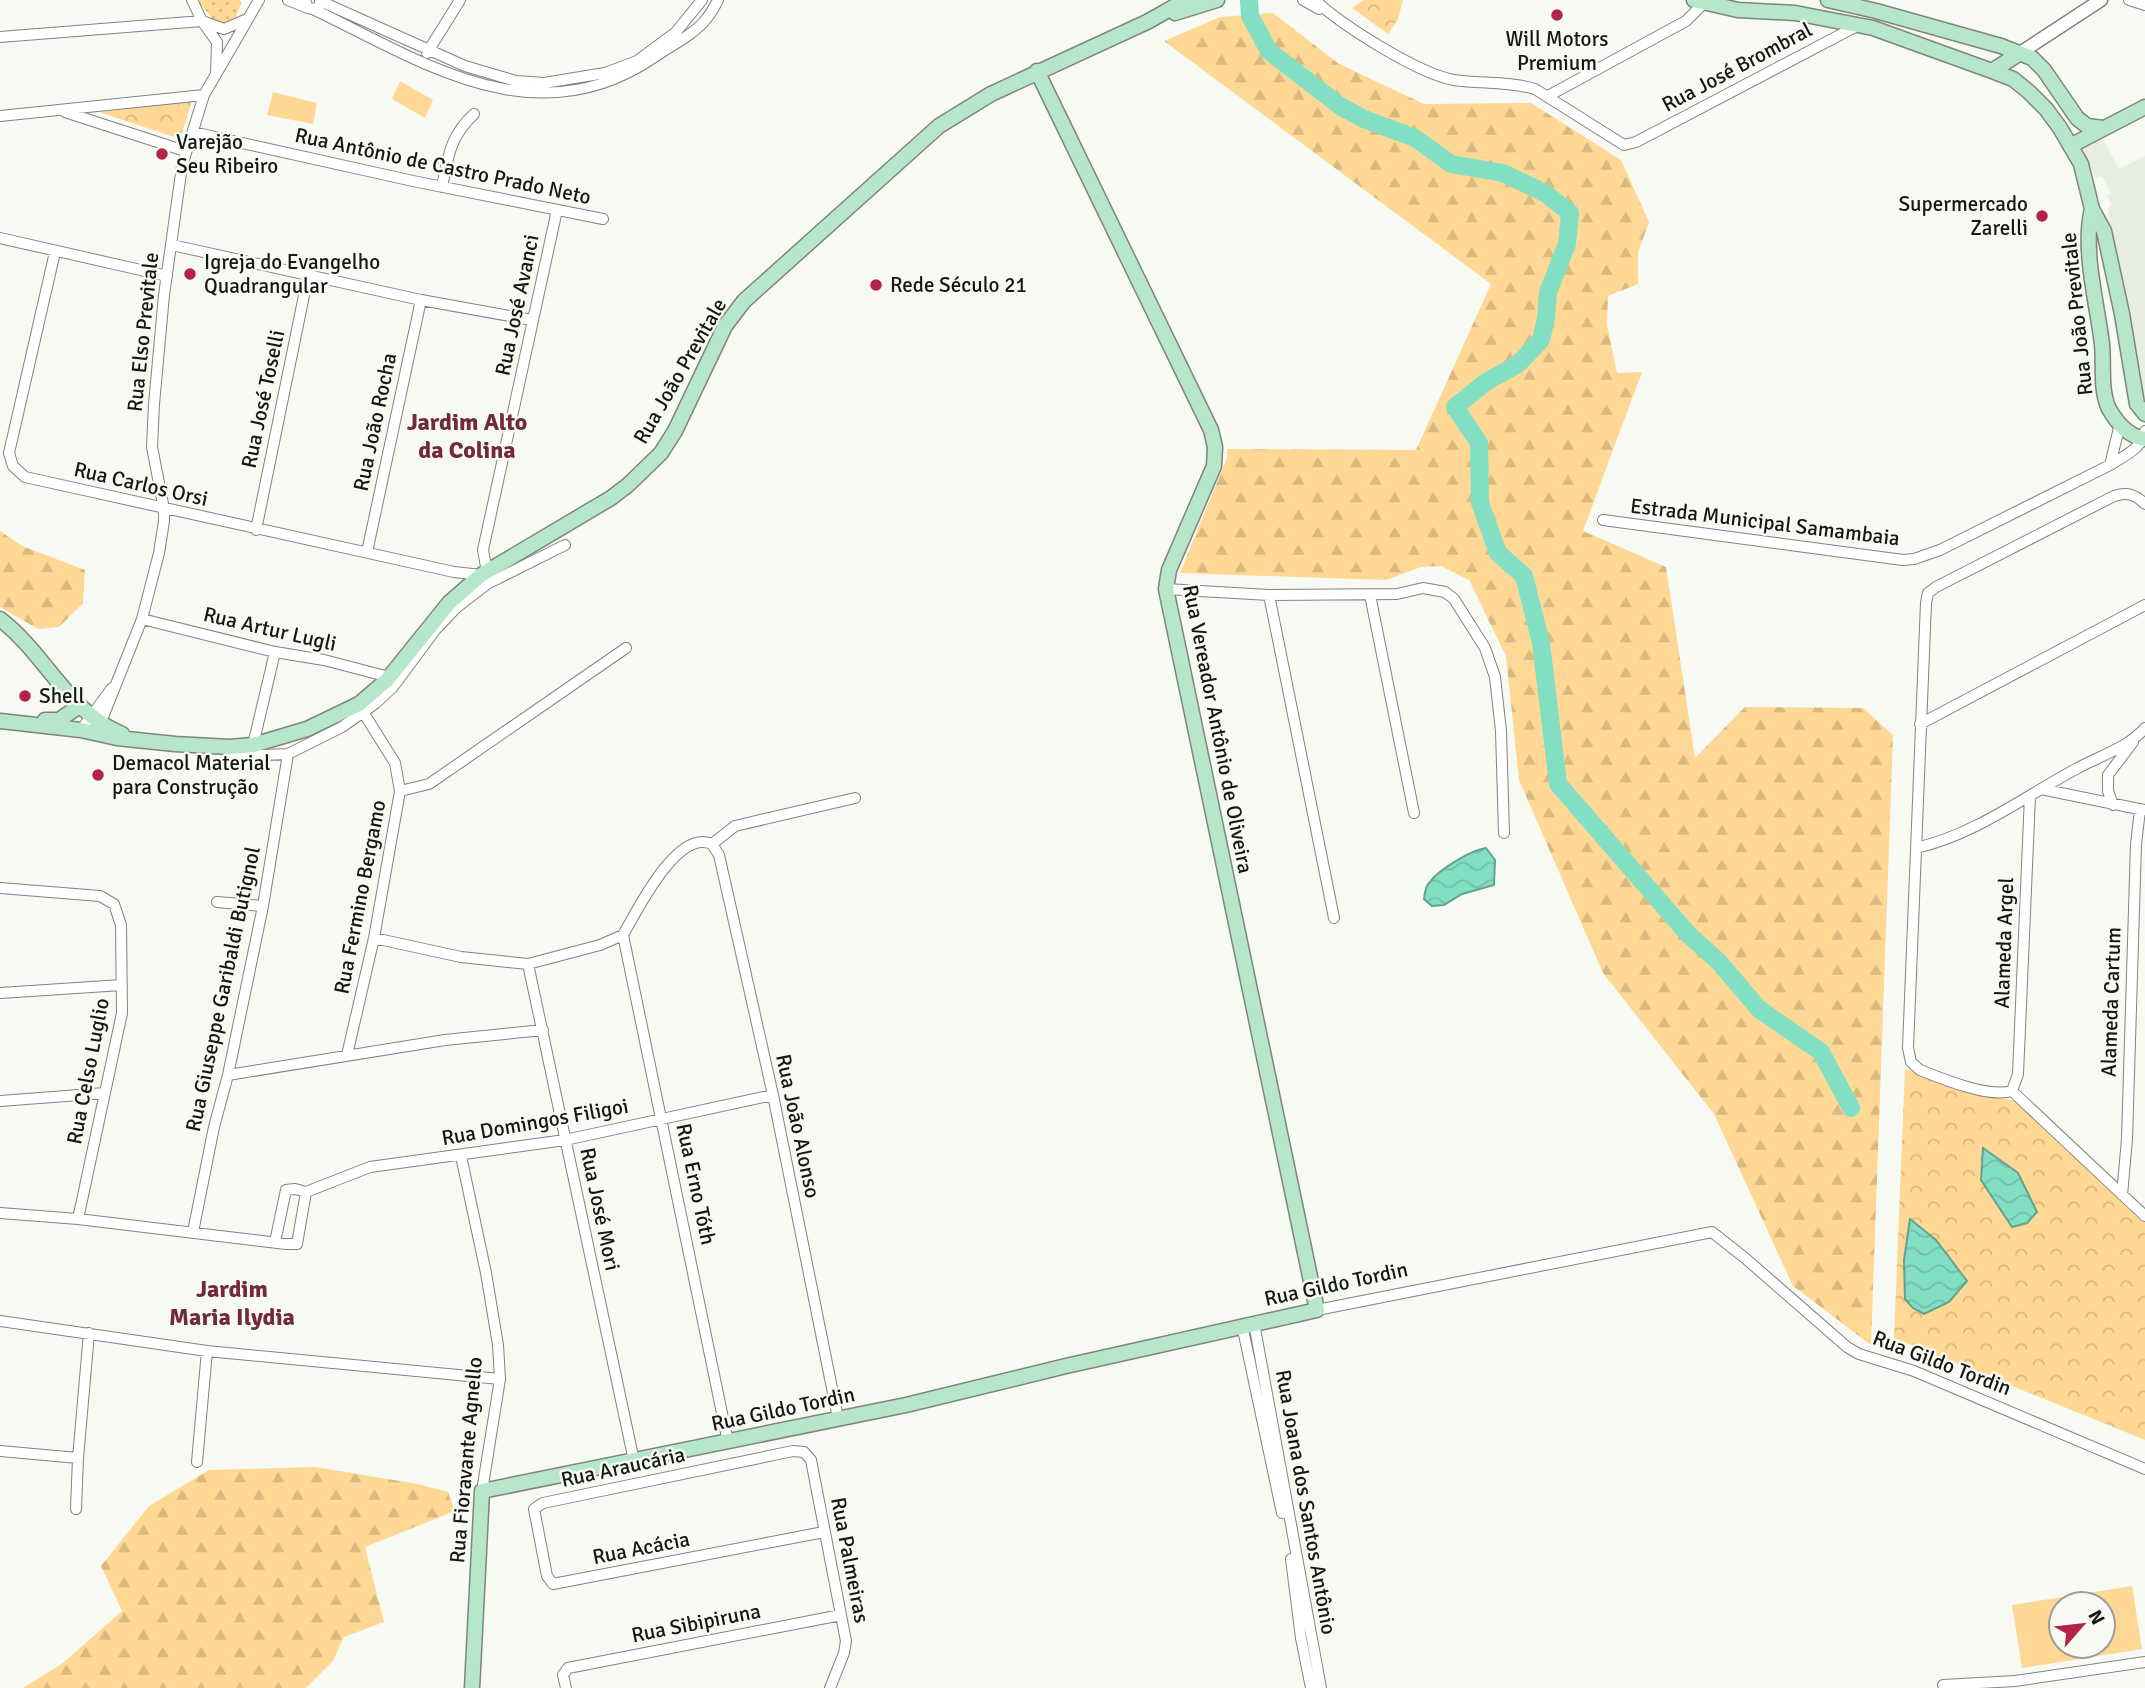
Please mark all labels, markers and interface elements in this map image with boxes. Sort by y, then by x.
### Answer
marker: Will Motors Premium [1549,7,1565,23]
street label: Rua José Brombral [1657,16,1817,118]
place label: Will Motors Premium [1506,26,1608,76]
street label: Rua Antônio de Castro Prado Neto [293,122,593,210]
place label: Varejão Seu Ribeiro [176,129,278,179]
marker: Varejão Seu Ribeiro [154,146,170,162]
place label: Supermercado Zarelli [1898,191,2028,241]
marker: Supermercado Zarelli [2034,208,2050,224]
street label: Rua João Previtale [2056,231,2098,397]
street label: Rua José Avanci [489,232,545,378]
place label: Igreja do Evangelho Quadrangular [204,249,380,299]
street label: Rua Elso Previtale [122,251,164,413]
marker: Igreja do Evangelho Quadrangular [182,266,198,282]
place label: Rede Século 21 [890,272,1027,298]
marker: Rede Século 21 [868,277,884,293]
street label: Rua João Previtale [628,294,732,448]
street label: Rua José Toselli [236,328,290,470]
street label: Rua João Rocha [348,351,402,493]
district label: Jardim Alto da Colina [407,407,527,465]
street label: Rua Carlos Orsi [71,456,211,512]
street label: Estrada Municipal Samambaia [1629,493,1901,551]
street label: Rua Vereador Antônio de Oliveira [1177,582,1259,876]
street label: Rua Artur Lugli [201,601,339,657]
place label: Shell [39,683,85,709]
marker: Shell [17,688,33,704]
place label: Demacol Material para Construção [112,750,271,800]
marker: Demacol Material para Construção [90,767,106,783]
street label: Rua Fermino Bergamo [328,798,392,996]
street label: Rua Giuseppe Garibaldi Butignol [180,844,266,1134]
street label: Alameda Argel [1989,877,2019,1009]
street label: Alameda Cartum [2095,927,2127,1077]
street label: Rua Celso Luglio [61,996,115,1146]
street label: Rua João Alonso [770,1052,826,1200]
street label: Rua Domingos Filigoi [440,1093,630,1151]
street label: Rua Erno Tóth [670,1121,722,1247]
street label: Rua José Mori [574,1145,626,1273]
street label: Rua Gildo Tordin [1262,1256,1410,1312]
district label: Jardim Maria Ilydia [169,1274,295,1332]
street label: Rua Gildo Tordin [1869,1325,2015,1401]
street label: Rua Fioravante Agnello [444,1356,488,1564]
street label: Rua Joana dos Santos Antônio [1270,1367,1342,1637]
street label: Rua Gildo Tordin [709,1381,857,1437]
street label: Rua Araucária [558,1441,688,1493]
street label: Rua Palmeiras [825,1495,875,1625]
street label: Rua Acácia [590,1526,692,1570]
north arrow [2047,1590,2117,1660]
street label: Rua Sibipiruna [629,1598,763,1648]
text: N [2082,1606,2110,1629]

